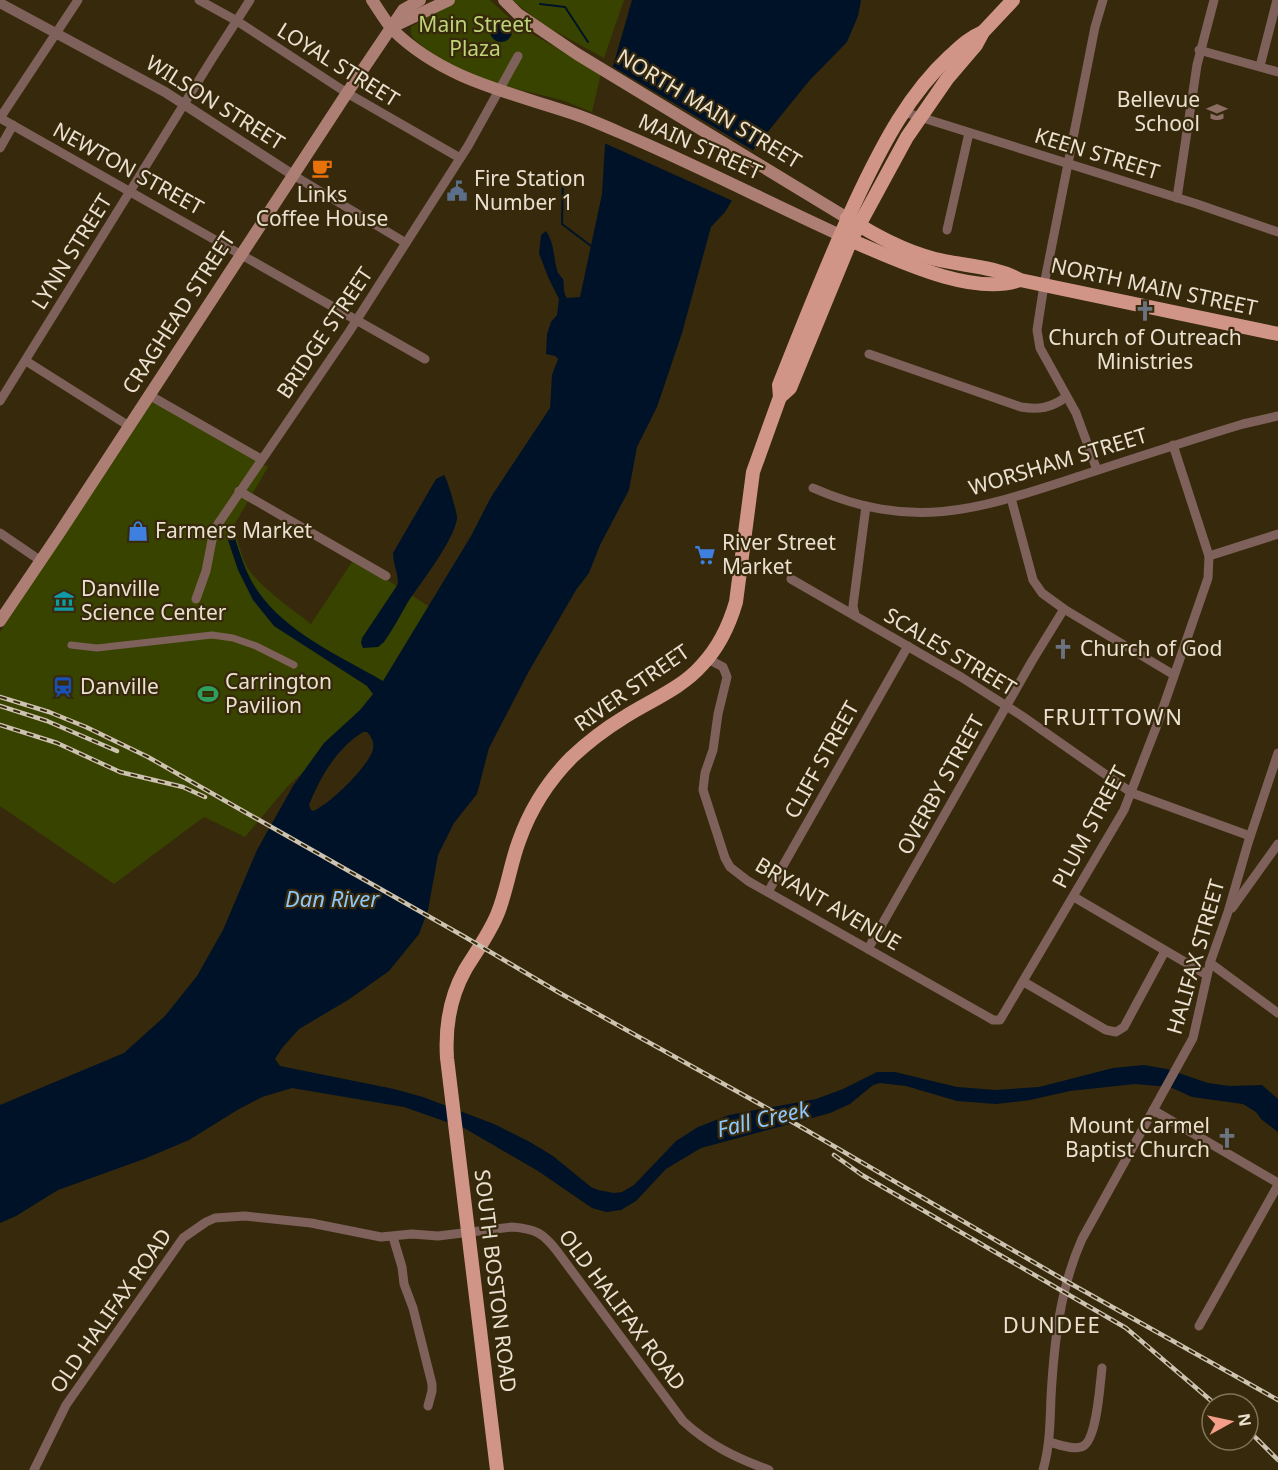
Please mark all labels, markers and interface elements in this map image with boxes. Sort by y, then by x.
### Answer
park label: Main Street Plaza [418,10,532,62]
street label: LOYAL STREET [272,16,405,113]
street label: NORTH MAIN STREET [612,44,806,174]
street label: WILSON STREET [141,48,290,156]
place label: Bellevue School [1117,85,1200,137]
school or university icon: Bellevue School [1205,100,1229,124]
street label: MAIN STREET [634,109,766,185]
street label: NEWTON STREET [48,115,209,221]
street label: KEEN STREET [1031,121,1163,185]
cafe icon: Links Coffee House [310,156,334,180]
place label: Fire Station Number 1 [474,164,585,216]
public building icon: Fire Station Number 1 [445,179,469,203]
place label: Links Coffee House [256,180,388,232]
street label: LYNN STREET [25,188,118,314]
street label: CRAGHEAD STREET [115,226,241,399]
street label: NORTH MAIN STREET [1048,250,1260,322]
street label: BRIDGE STREET [270,261,379,404]
church icon: Church of Outreach Ministries [1133,299,1157,323]
place label: Church of Outreach Ministries [1048,323,1242,375]
street label: WORSHAM STREET [965,421,1151,501]
place label: Farmers Market [155,516,313,544]
shop icon: Farmers Market [126,519,150,543]
place label: River Street Market [722,528,836,580]
supermarket icon: River Street Market [693,543,717,567]
place label: Danville Science Center [81,574,227,626]
museum icon: Danville Science Center [52,589,76,613]
street label: SCALES STREET [879,601,1022,702]
place label: Church of God [1080,634,1222,662]
street label: RIVER STREET [568,637,695,737]
church icon: Church of God [1051,637,1075,661]
place label: Carrington Pavilion [225,667,332,719]
place label: Danville [80,672,159,700]
station icon: Danville [51,675,75,699]
sports icon: Carrington Pavilion [196,682,220,706]
street label: CLIFF STREET [777,696,865,823]
district label: FRUITTOWN [1043,701,1183,731]
street label: OVERBY STREET [890,709,990,859]
street label: PLUM STREET [1045,760,1133,893]
street label: BRYANT AVENUE [751,850,906,956]
street label: HALIFAX STREET [1160,876,1231,1038]
water label: Dan River [285,883,380,913]
water label: Fall Creek [714,1093,813,1143]
place label: Mount Carmel Baptist Church [1065,1111,1210,1163]
church icon: Mount Carmel Baptist Church [1215,1126,1239,1150]
street label: SOUTH BOSTON ROAD [468,1168,524,1394]
street label: OLD HALIFAX ROAD [43,1223,178,1398]
street label: OLD HALIFAX ROAD [553,1223,693,1396]
district label: DUNDEE [1003,1309,1101,1339]
north arrow [1200,1392,1260,1452]
text: N [1233,1412,1257,1428]

